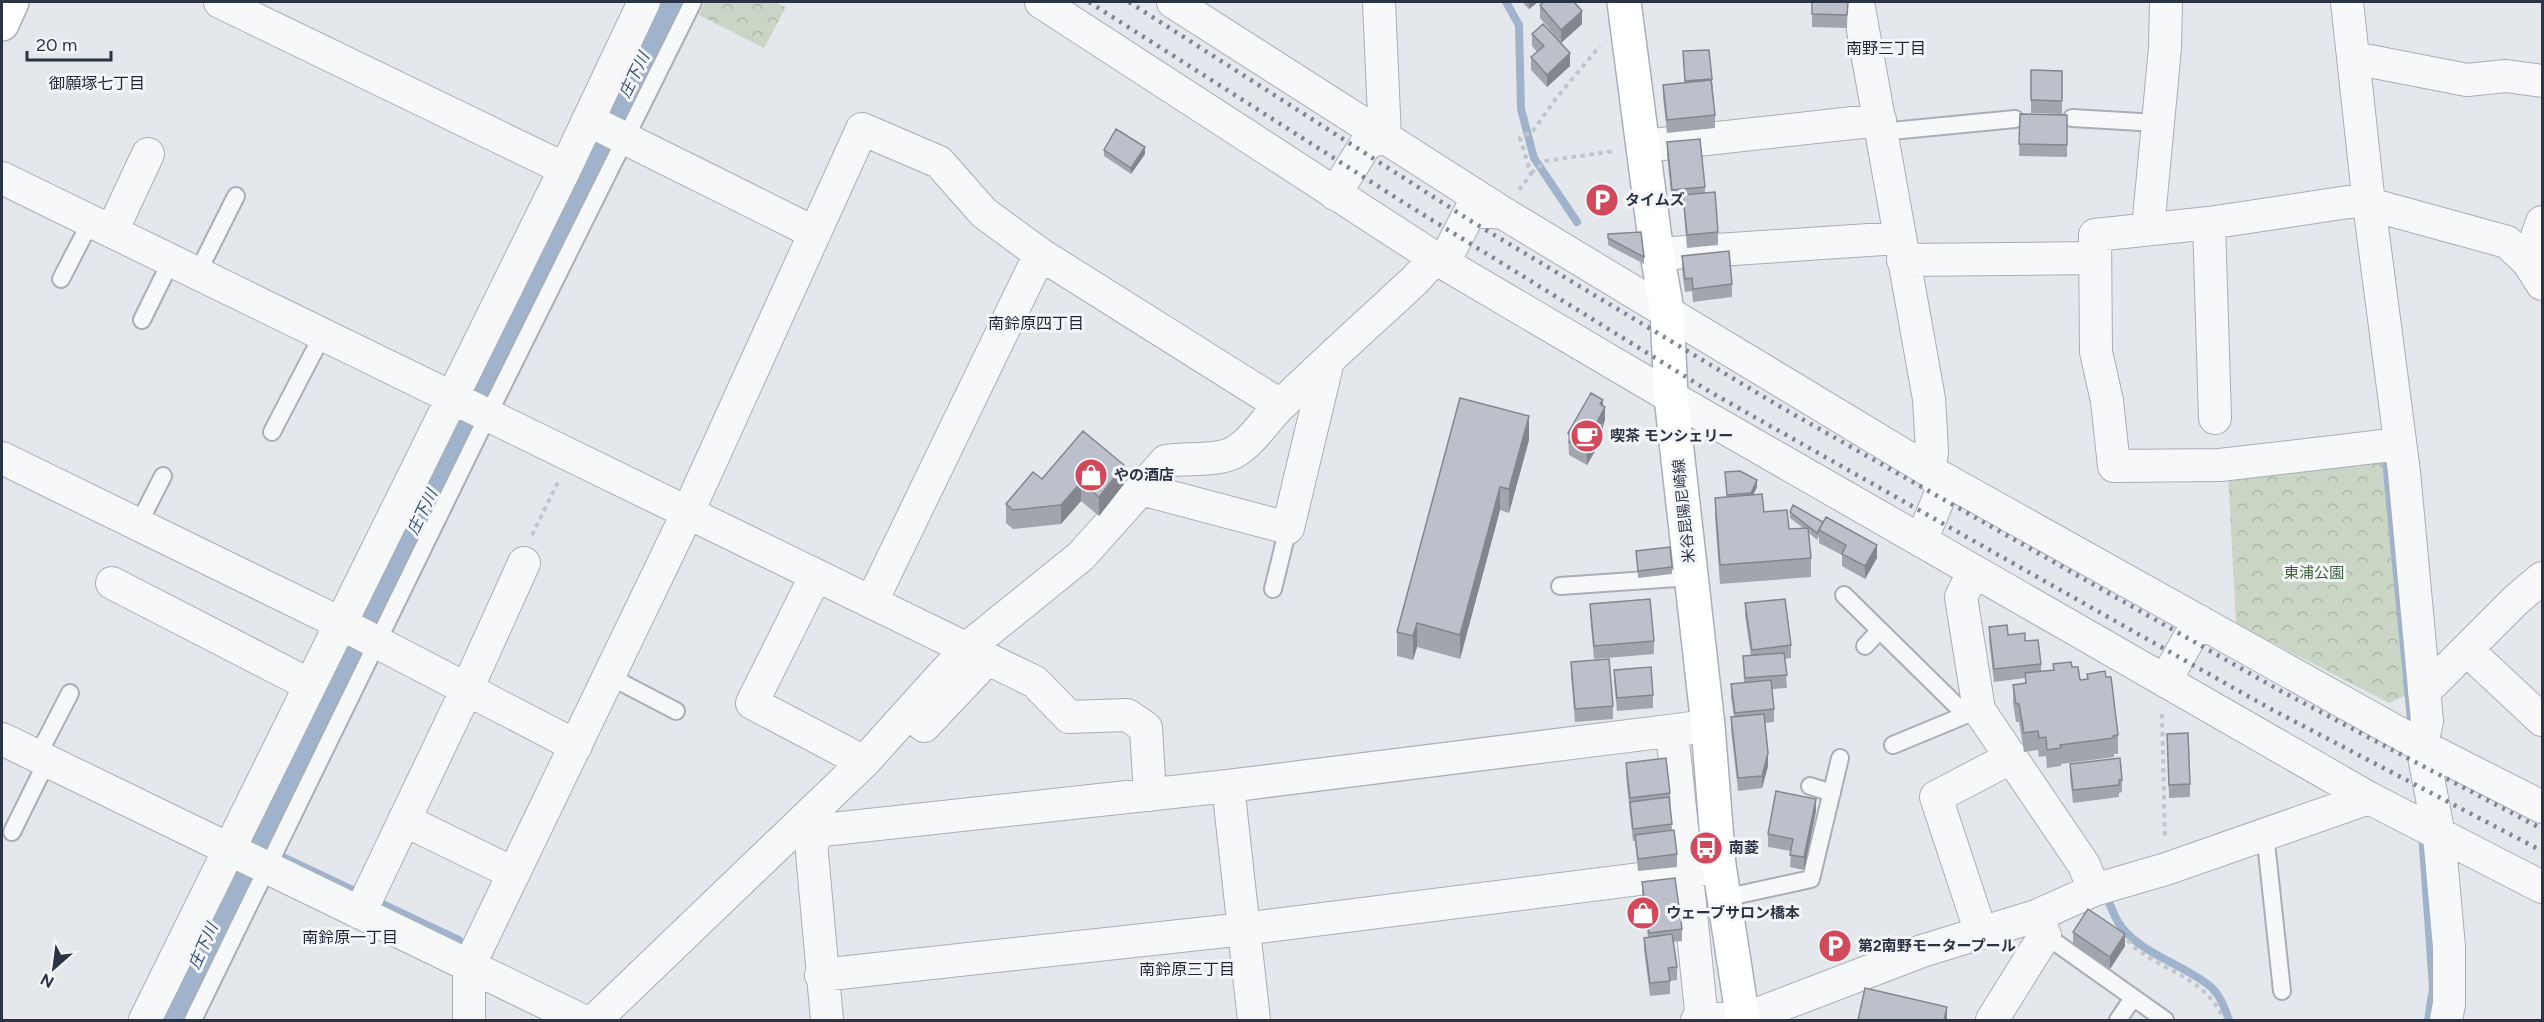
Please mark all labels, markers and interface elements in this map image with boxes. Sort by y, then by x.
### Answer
scale bar [27,24,111,62]
text: 20 m [36,34,77,56]
district label: 南野三丁目 [1846,39,1926,58]
water label: 庄下川 [615,47,654,101]
district label: 御願塚七丁目 [49,74,145,93]
parking icon: タイムズ [1584,182,1620,218]
place label: タイムズ [1625,191,1685,209]
district label: 南鈴原四丁目 [988,314,1084,333]
cafe icon: 喫茶 モンシェリー [1569,418,1605,454]
place label: 喫茶 モンシェリー [1610,427,1734,445]
shop icon: やの酒店 [1073,457,1109,493]
street label: 米谷昆陽尼崎線 [1670,458,1698,564]
place label: やの酒店 [1114,466,1174,484]
water label: 庄下川 [403,484,442,538]
park label: 東浦公園 [2284,564,2344,582]
bus stop icon: 南菱 [1688,830,1724,866]
place label: 南菱 [1729,839,1759,857]
shop icon: ウェーブサロン橋本 [1625,895,1661,931]
place label: ウェーブサロン橋本 [1666,904,1800,922]
water label: 庄下川 [185,918,222,972]
district label: 南鈴原一丁目 [302,928,398,947]
parking icon: 第2南野モータープール [1817,928,1853,964]
place label: 第2南野モータープール [1858,937,2016,955]
north arrow [24,938,84,998]
district label: 南鈴原三丁目 [1139,960,1235,979]
text: N [37,970,57,992]

